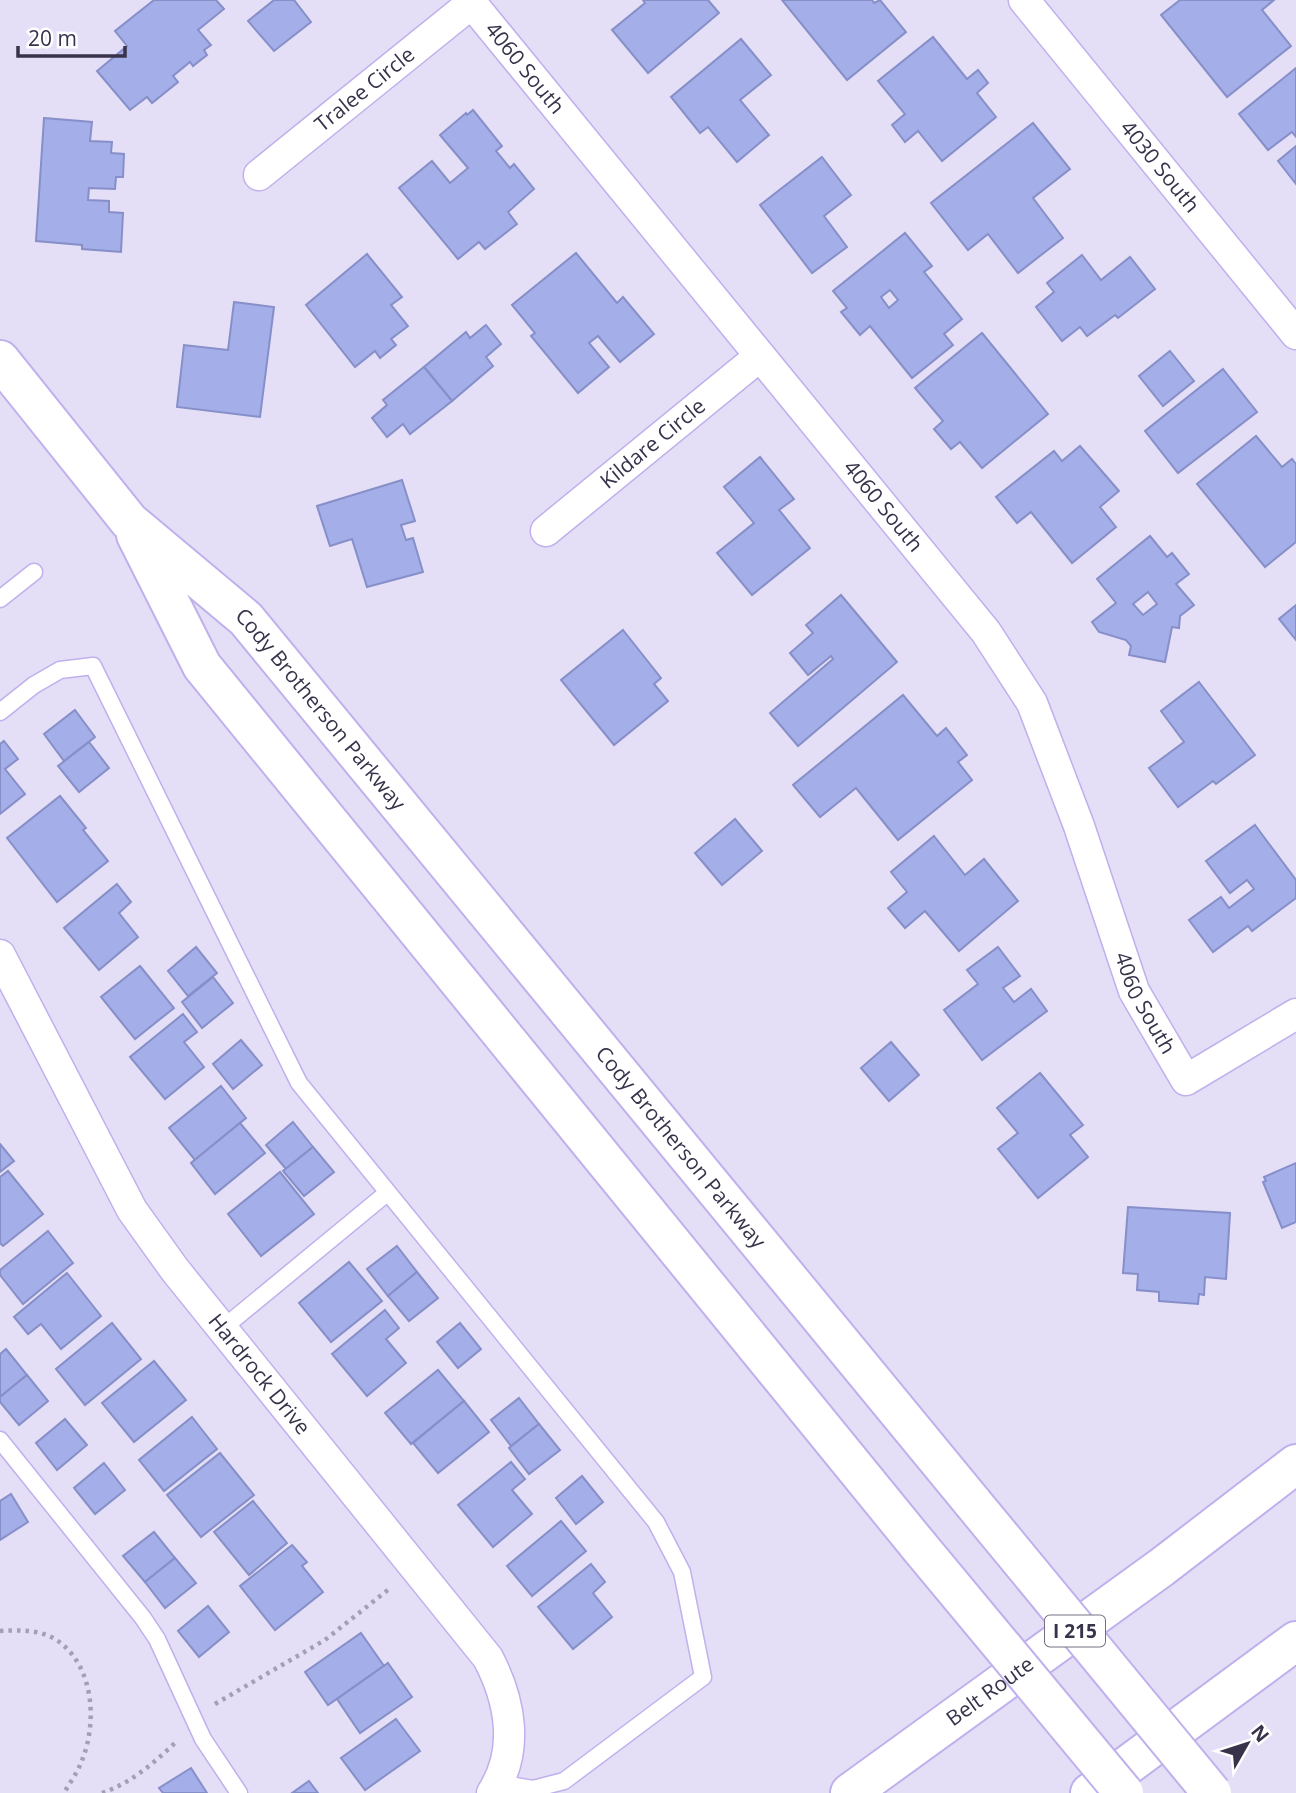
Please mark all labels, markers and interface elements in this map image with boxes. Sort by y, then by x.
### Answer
scale bar [18,14,124,58]
street label: 4060 South [480,16,571,119]
text: 20 m [28,24,77,52]
street label: Tralee Circle [308,40,420,138]
street label: 4030 South [1115,114,1206,218]
street label: Kildare Circle [594,391,711,494]
street label: 4060 South [838,454,930,557]
street label: Cody Brotherson Parkway [230,601,413,816]
street label: 4060 South [1109,948,1183,1059]
street label: Cody Brotherson Parkway [590,1040,773,1254]
street label: Hardrock Drive [203,1307,317,1440]
road number: I 215 [1045,1616,1105,1646]
street label: Belt Route [940,1650,1039,1732]
north arrow [1212,1709,1282,1779]
text: N [1245,1719,1275,1747]

